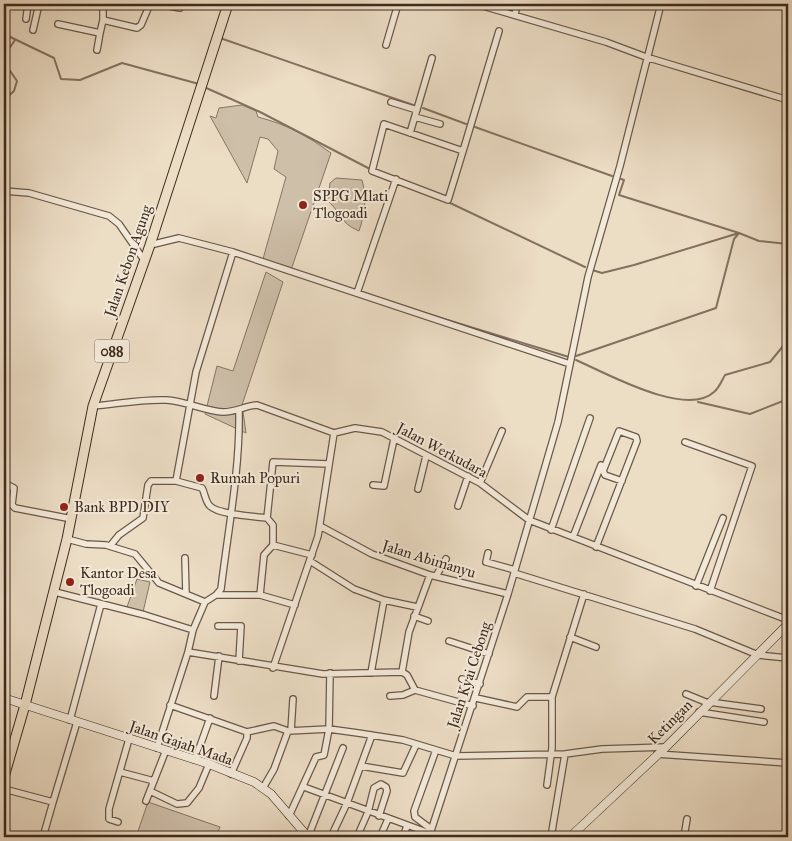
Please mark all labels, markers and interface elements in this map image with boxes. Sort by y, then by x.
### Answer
place label: SPPG Mlati Tlogoadi [313,187,388,222]
marker: SPPG Mlati Tlogoadi [297,199,309,211]
street label: Jalan Kebon Agung [100,202,157,322]
road number: 088 [94,340,130,362]
street label: Jalan Werkudara [391,418,491,483]
place label: Rumah Popuri [210,469,300,487]
marker: Rumah Popuri [194,472,206,484]
place label: Bank BPD DIY [74,498,170,516]
marker: Bank BPD DIY [58,501,70,513]
street label: Jalan Abimanyu [378,536,478,583]
place label: Kantor Desa Tlogoadi [80,564,157,599]
marker: Kantor Desa Tlogoadi [64,576,76,588]
street label: Jalan Kyai Cebong [443,618,496,733]
street label: Ketingan [644,696,696,748]
street label: Jalan Gajah Mada [125,716,236,770]

